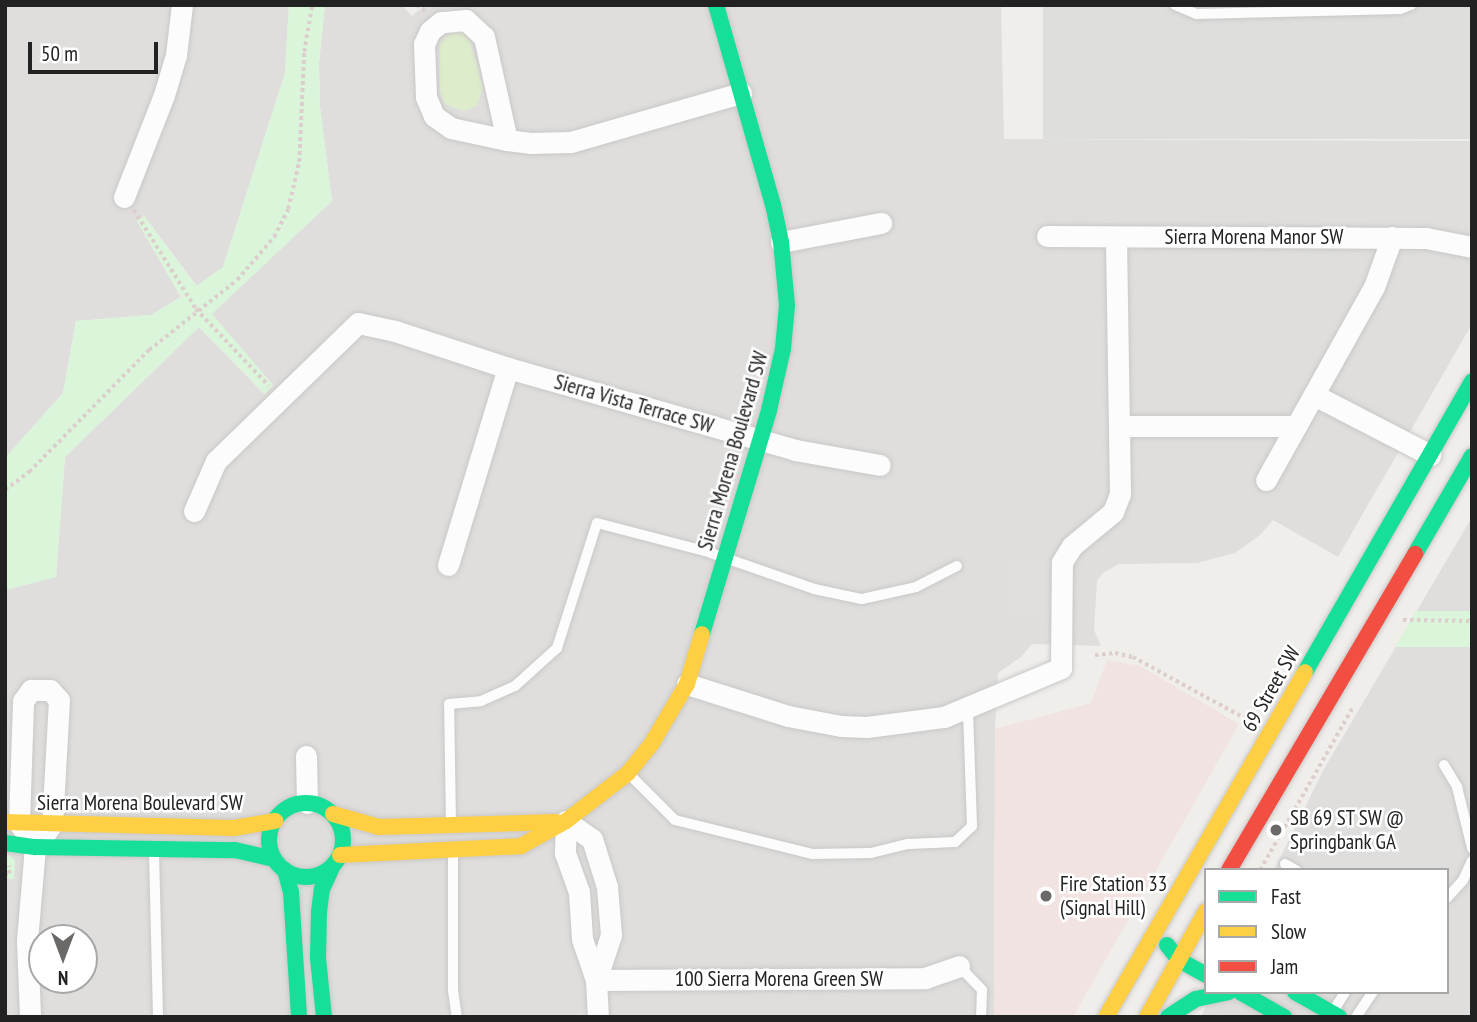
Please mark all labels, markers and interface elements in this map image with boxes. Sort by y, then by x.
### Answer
scale bar [32,28,161,72]
text: 50 m [41,40,78,67]
street label: Sierra Morena Manor SW [1165,224,1343,250]
street label: Sierra Morena Boulevard SW [693,349,773,553]
street label: Sierra Vista Terrace SW [551,369,717,439]
street label: 69 Street SW [1236,642,1306,736]
street label: Sierra Morena Boulevard SW [37,790,243,816]
place label: SB 69 ST SW @ Springbank GA [1290,805,1405,855]
marker: SB 69 ST SW @ Springbank GA [1268,822,1284,838]
legend [1204,868,1449,994]
place label: Fire Station 33 (Signal Hill) [1060,871,1167,921]
text: Fast [1271,883,1301,910]
marker: Fire Station 33 (Signal Hill) [1038,888,1054,904]
text: Slow [1271,918,1306,945]
north arrow [28,924,98,994]
text: Jam [1271,953,1298,980]
text: N [58,966,68,990]
street label: 100 Sierra Morena Green SW [675,966,883,992]

